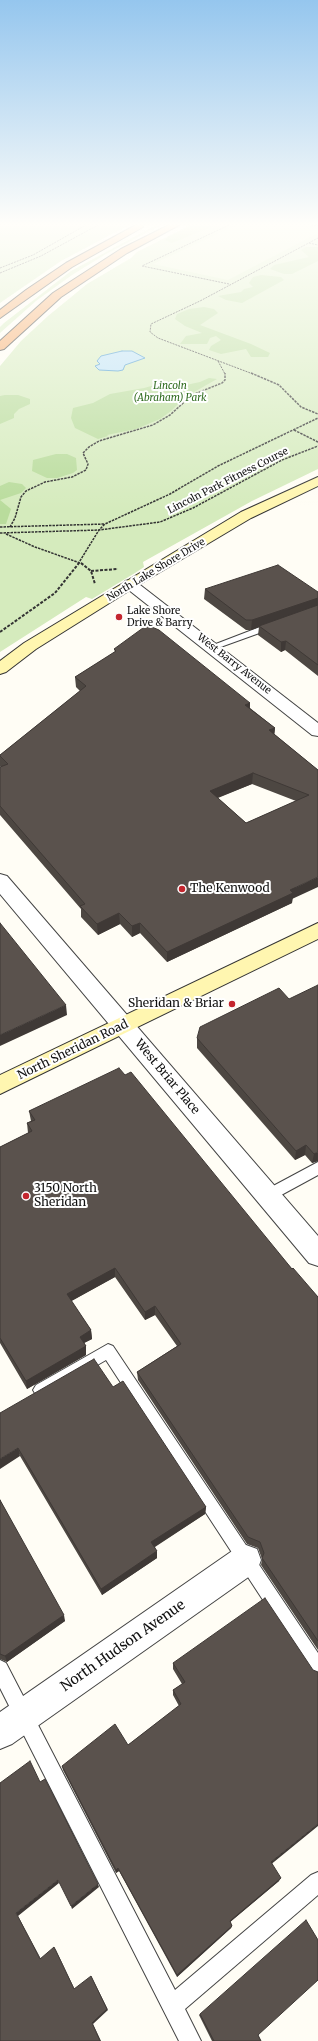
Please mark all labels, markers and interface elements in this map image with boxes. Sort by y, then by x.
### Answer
park label: Lincoln (Abraham) Park [133,380,207,404]
street label: Lincoln Park Fitness Course [166,445,290,517]
street label: North Lake Shore Drive [105,536,207,604]
place label: Lake Shore Drive & Barry [127,605,193,628]
marker: Lake Shore Drive & Barry [114,612,124,622]
street label: West Barry Avenue [195,631,273,697]
place label: The Kenwood [190,882,270,896]
marker: The Kenwood [177,884,187,894]
place label: Sheridan & Briar [128,997,224,1011]
marker: Sheridan & Briar [227,999,237,1009]
street label: North Sheridan Road [15,1017,131,1083]
street label: West Briar Place [132,1037,202,1117]
place label: 3150 North Sheridan [34,1182,97,1210]
marker: 3150 North Sheridan [21,1191,31,1201]
street label: North Hudson Avenue [58,1597,188,1695]

